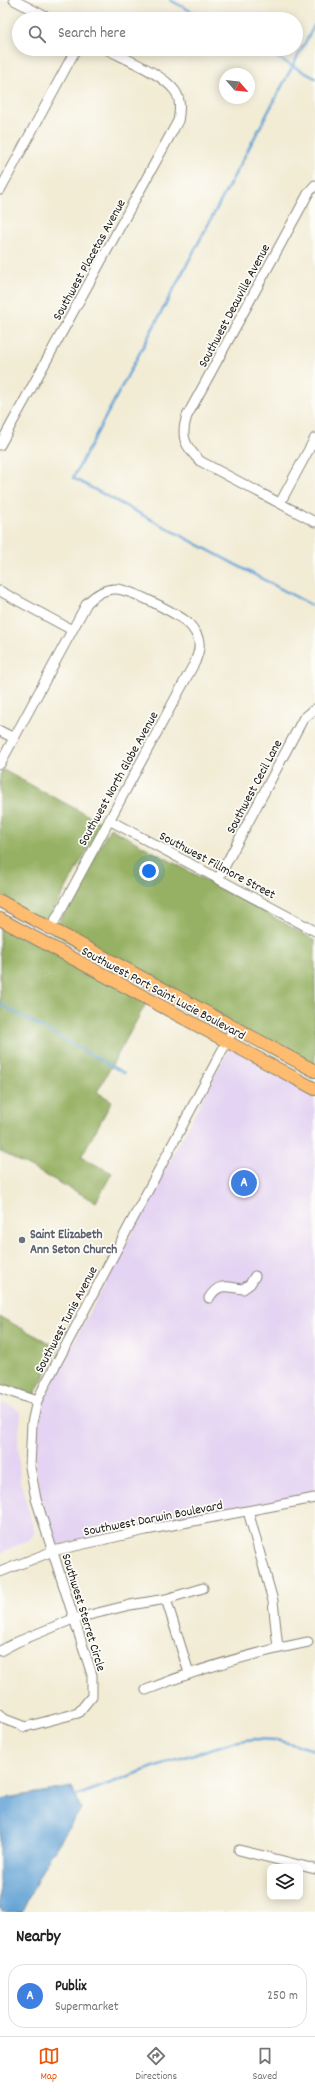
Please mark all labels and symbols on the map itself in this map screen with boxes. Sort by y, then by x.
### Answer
north arrow [219,68,255,104]
street label: Southwest Placetas Avenue [49,196,132,324]
street label: Southwest Deauville Avenue [195,241,276,371]
street label: Southwest North Globe Avenue [74,708,164,850]
street label: Southwest Cecil Lane [222,736,288,838]
street label: Southwest Fillmore Street [155,827,279,905]
your location [139,861,159,881]
street label: Southwest Port Saint Lucie Boulevard [77,943,248,1046]
pin: A [231,1168,257,1198]
place label: Saint Elizabeth Ann Seton Church [30,1226,117,1260]
marker: Saint Elizabeth Ann Seton Church [17,1235,27,1245]
street label: Southwest Tunis Avenue [31,1263,104,1377]
street label: Southwest Darwin Boulevard [82,1497,225,1542]
street label: Southwest Sterret Circle [56,1551,110,1674]

